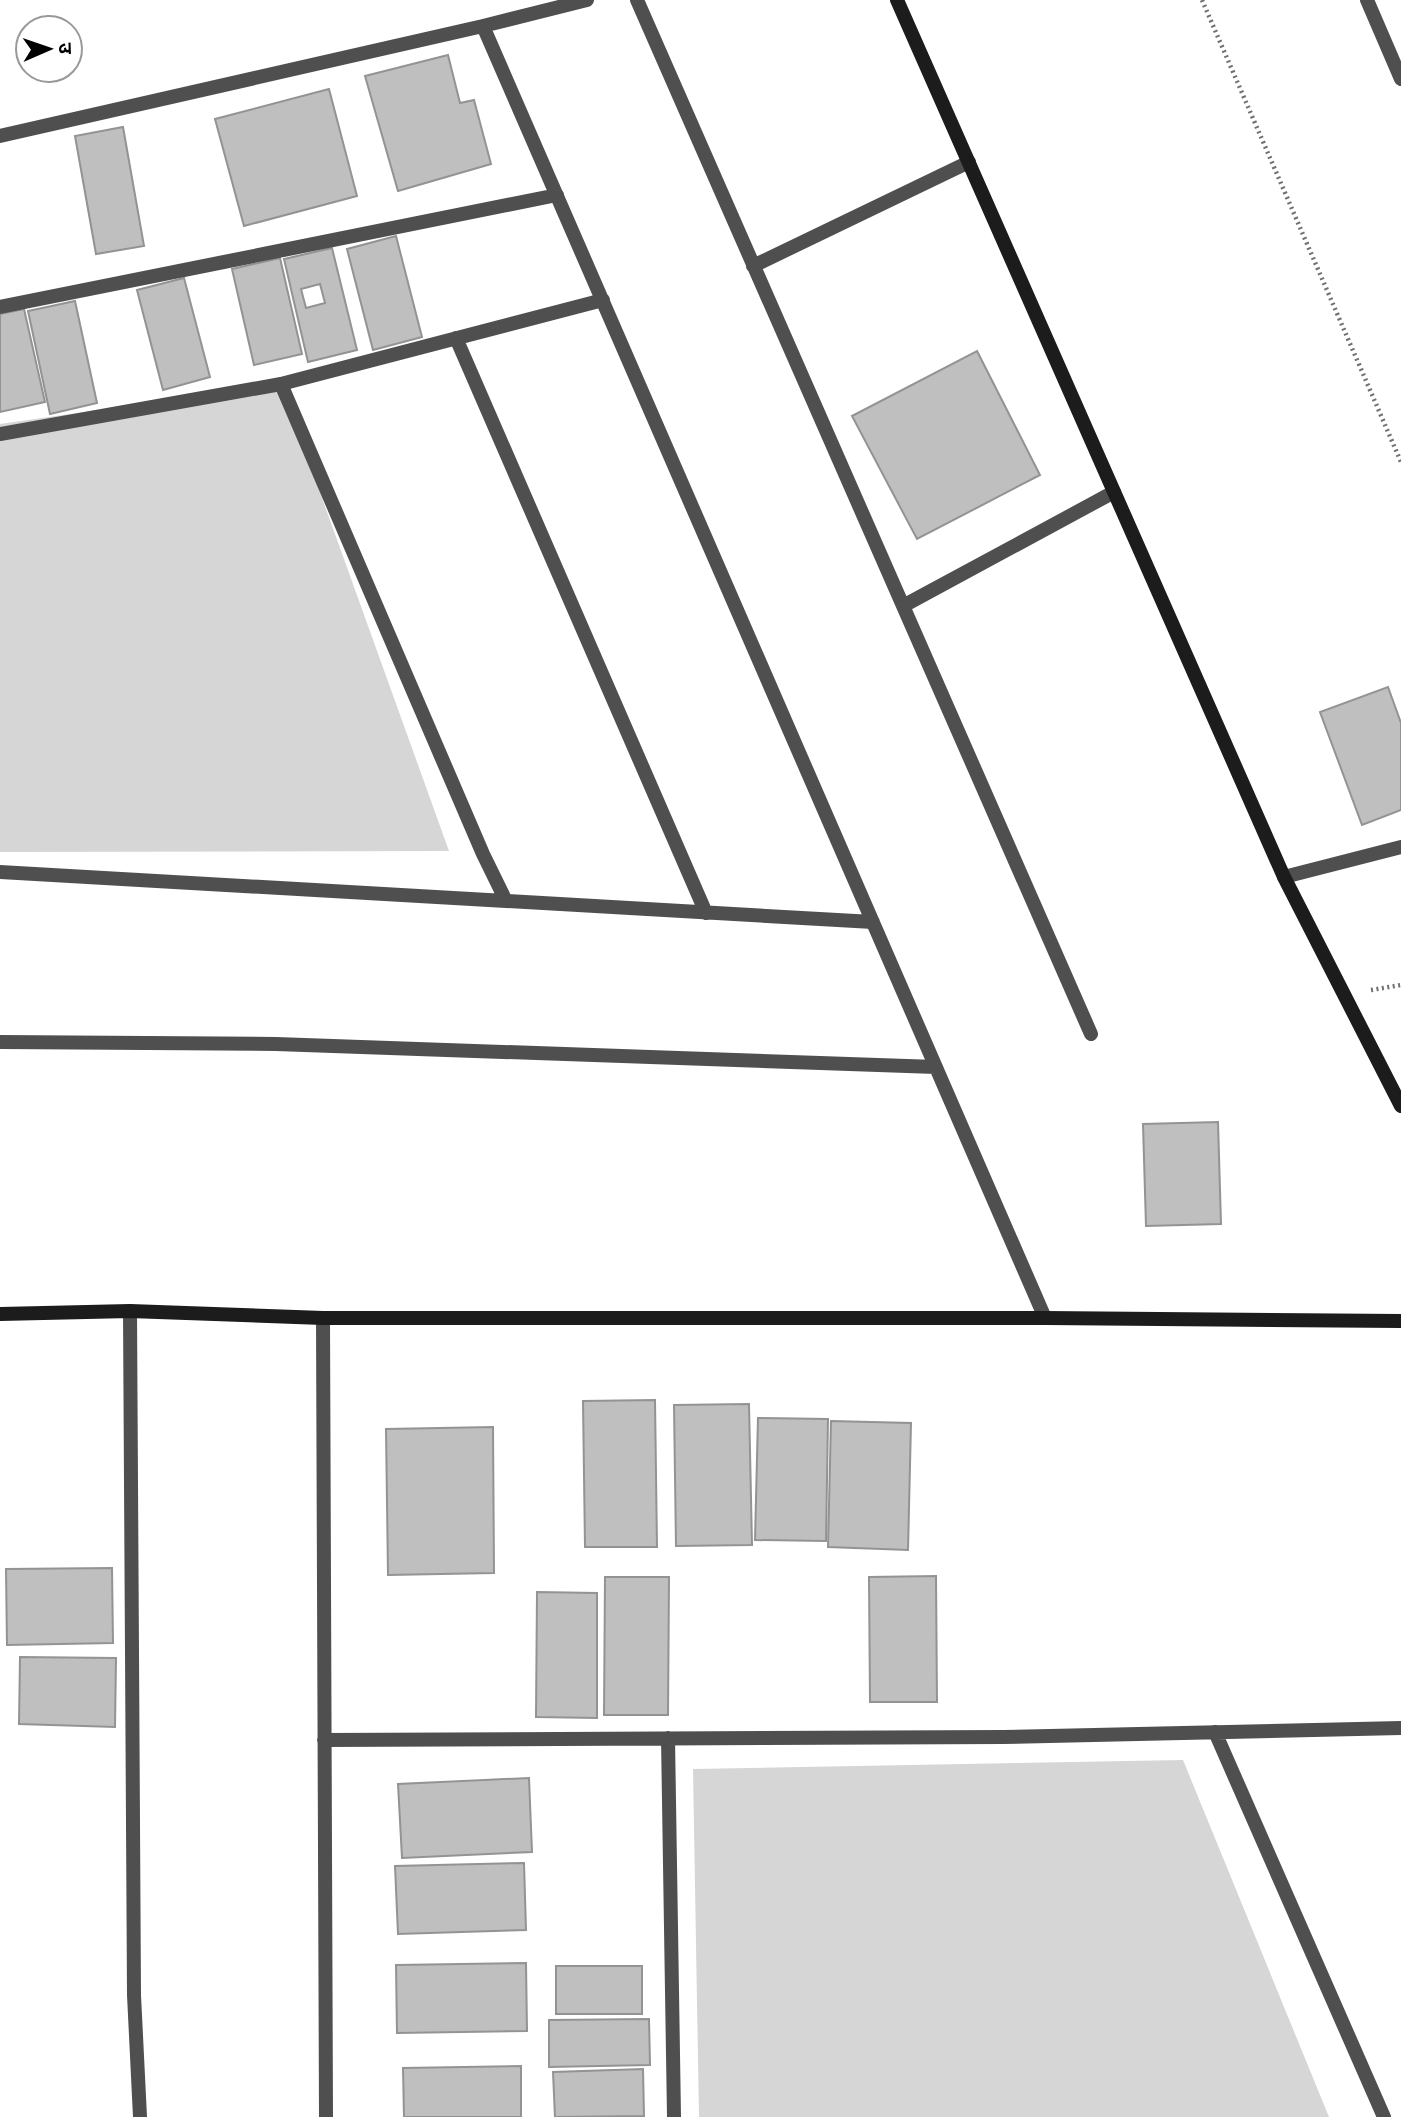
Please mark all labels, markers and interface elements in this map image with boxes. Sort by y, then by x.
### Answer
north arrow [14,14,84,84]
text: उ [54,42,77,55]

